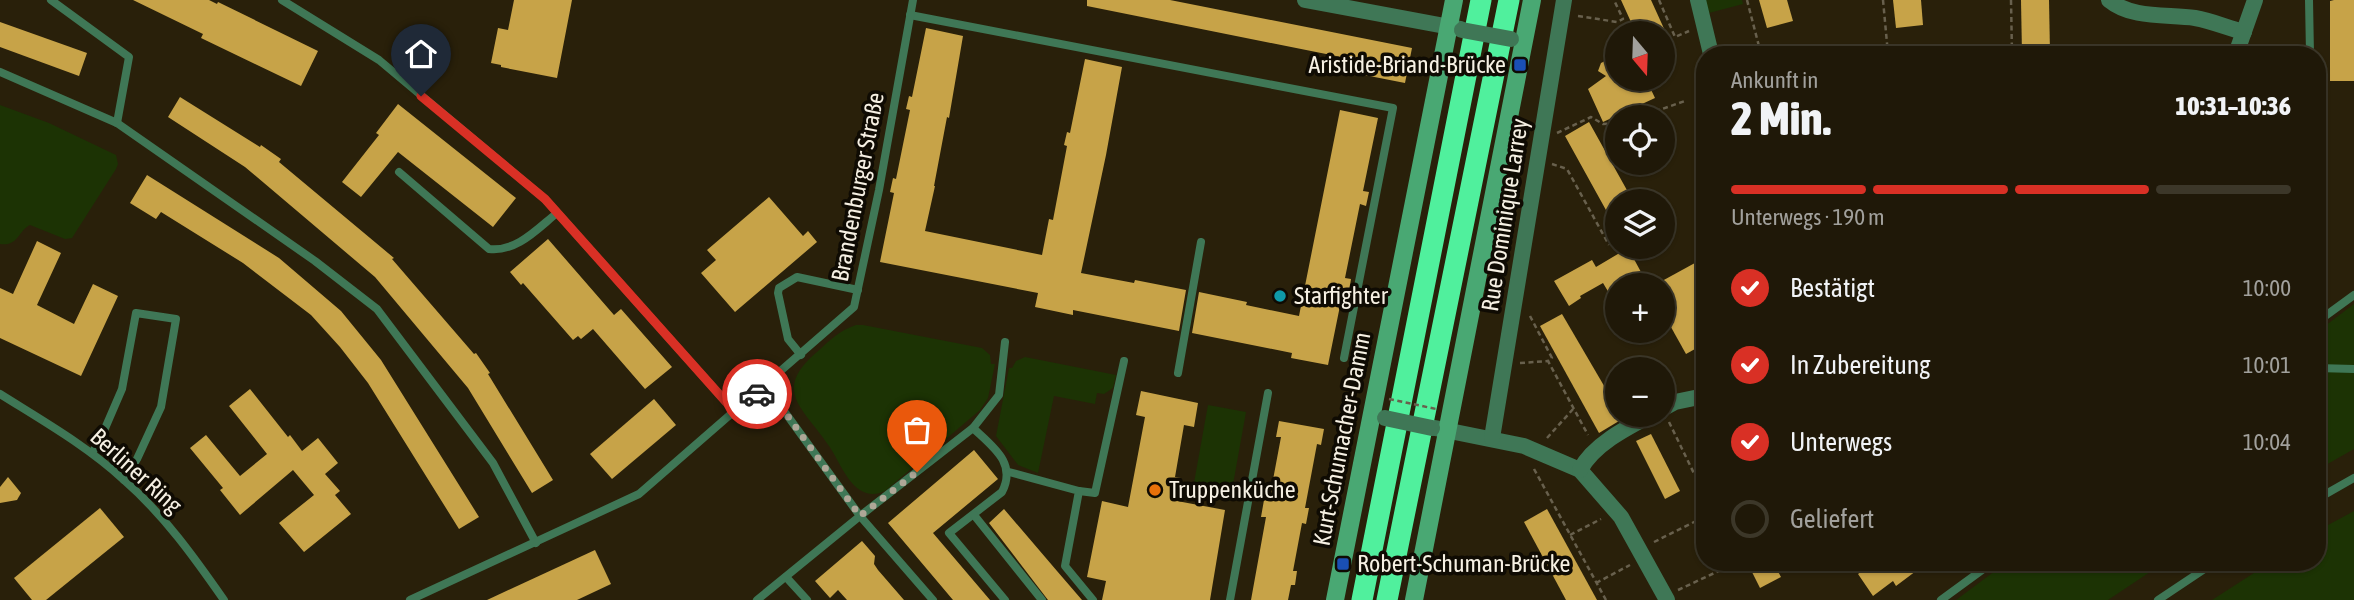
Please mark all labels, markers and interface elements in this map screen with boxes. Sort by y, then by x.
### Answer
north arrow [1605,21,1675,91]
map controls [1605,21,1675,427]
pin [391,24,451,96]
icon: home [402,35,440,73]
place label: Aristide-Briand-Brücke [1308,51,1506,78]
marker: Aristide-Briand-Brücke [1512,57,1528,73]
text: Ankunft in [1731,67,1818,93]
street label: Brandenburger Straße [826,90,889,284]
text: 10:31–10:36 [2175,91,2291,121]
text: 2 Min. [1731,92,1831,145]
button: locate [1605,105,1675,175]
street label: Rue Dominique Larrey [1476,117,1533,313]
button: layers [1605,189,1675,259]
text: Unterwegs · 190 m [1731,204,1885,230]
icon: check [1731,269,1769,307]
button: + [1605,273,1675,343]
text: Bestätigt [1790,273,1875,303]
text: 10:00 [2243,275,2291,301]
place label: Starfighter [1294,282,1389,309]
marker: Starfighter [1272,288,1288,304]
street label: Kurt-Schumacher-Damm [1308,330,1375,548]
icon: check [1731,346,1769,384]
text: In Zubereitung [1790,350,1930,380]
text: 10:01 [2243,352,2291,378]
button: − [1605,357,1675,427]
courier [722,359,792,429]
icon: car [738,375,776,413]
pin [887,400,947,472]
icon: bag [898,411,936,449]
street label: Berliner Ring [85,423,188,519]
icon: check [1731,423,1769,461]
text: Unterwegs [1790,427,1892,457]
text: 10:04 [2243,429,2291,455]
place label: Truppenküche [1169,476,1296,503]
marker: Truppenküche [1147,482,1163,498]
text: Geliefert [1790,504,1874,534]
place label: Robert-Schuman-Brücke [1357,550,1570,577]
marker: Robert-Schuman-Brücke [1335,556,1351,572]

